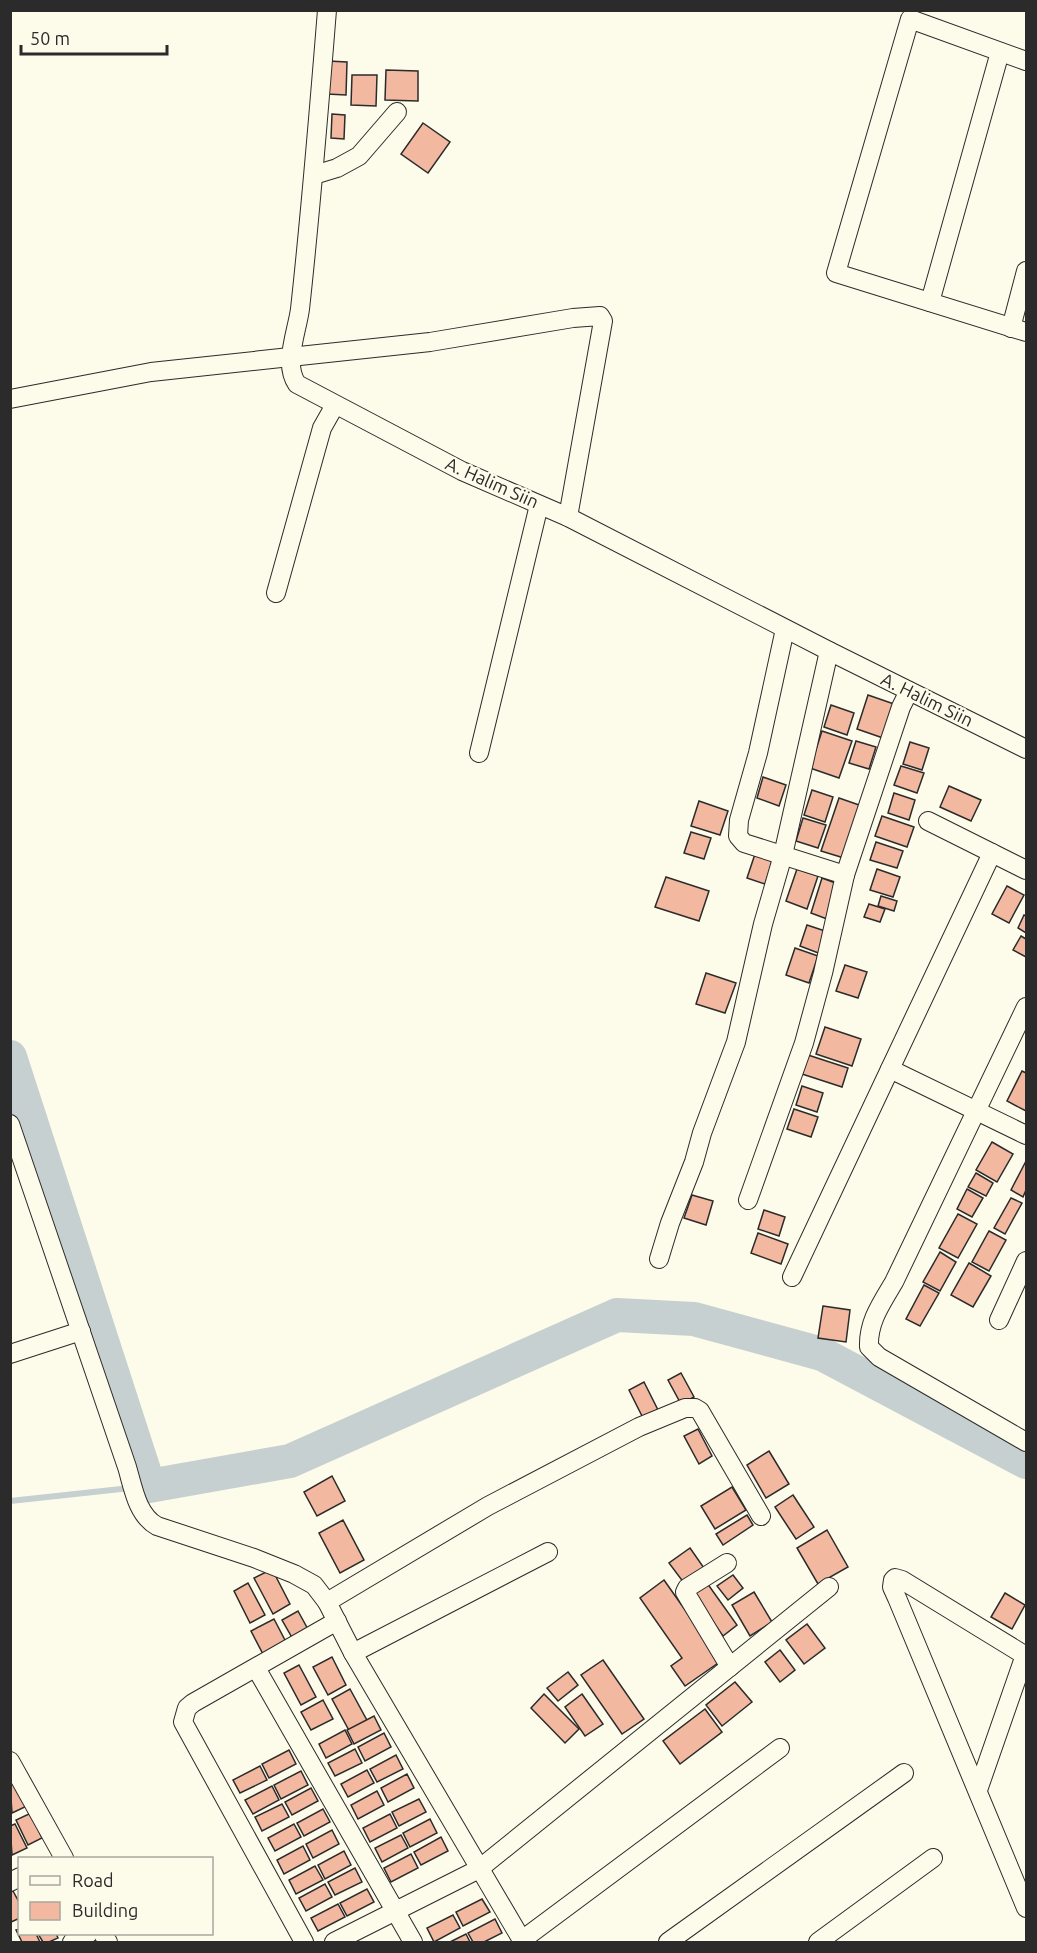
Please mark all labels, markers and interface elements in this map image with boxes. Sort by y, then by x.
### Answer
scale bar [21,18,166,56]
text: 50 m [30,28,70,48]
street label: A. Halim Siin [443,453,542,512]
street label: A. Halim Siin [878,668,977,730]
legend [18,1857,213,1935]
text: Road [72,1870,114,1890]
text: Building [72,1900,138,1920]

